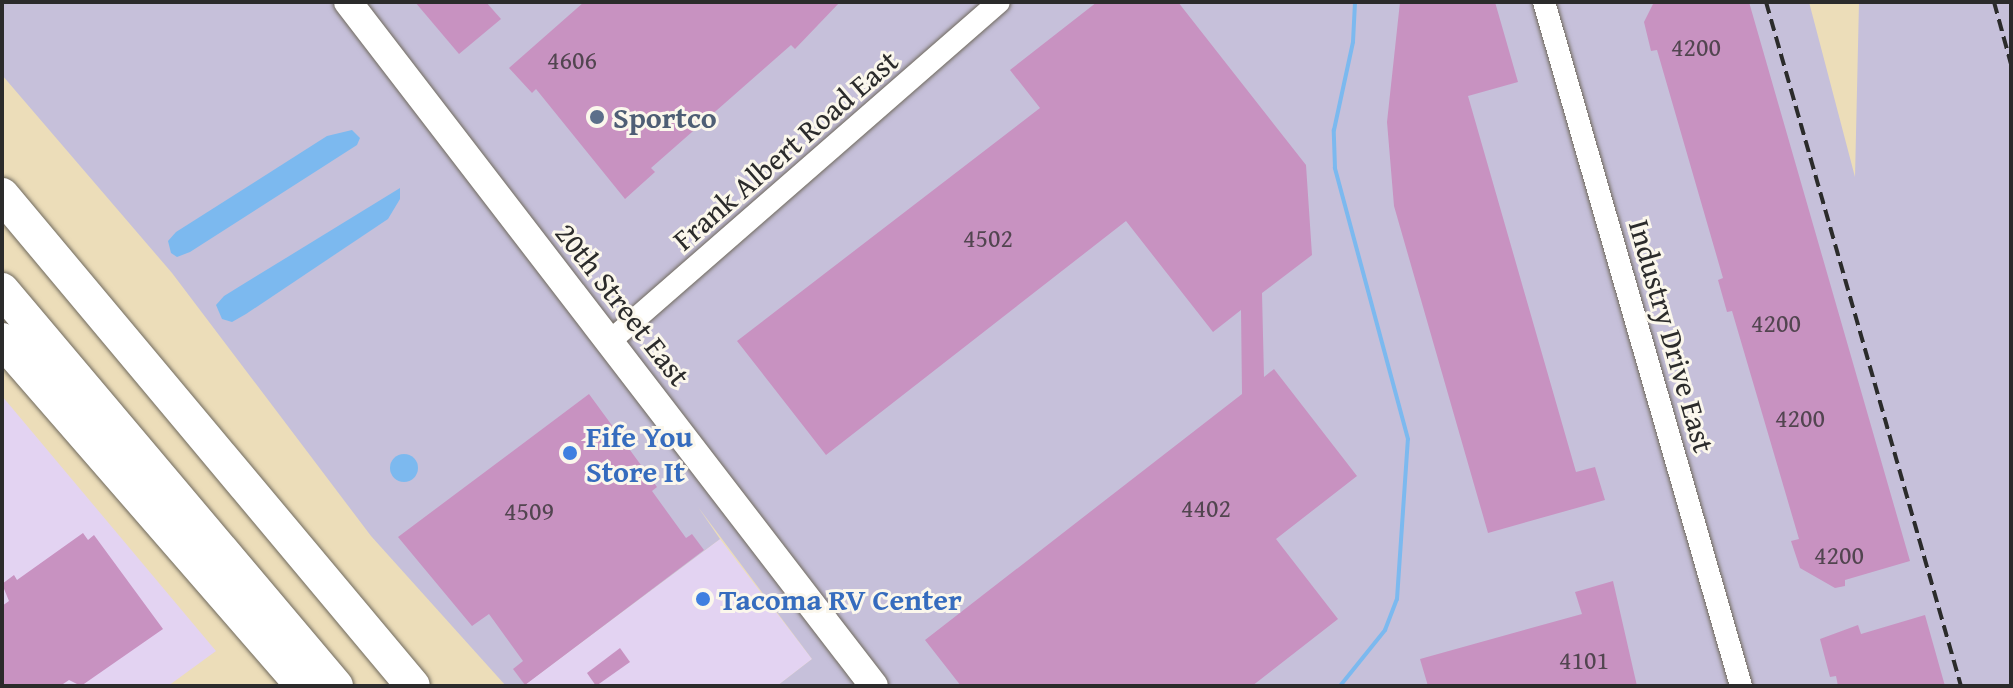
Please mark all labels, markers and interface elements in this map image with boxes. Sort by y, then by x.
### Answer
house number: 4200 [1671,31,1721,63]
street label: Frank Albert Road East [665,42,905,258]
house number: 4606 [547,44,597,76]
place label: Sportco [613,99,717,135]
marker: Sportco [588,108,606,126]
street label: 20th Street East [548,215,698,393]
street label: Industry Drive East [1622,215,1722,457]
house number: 4502 [963,222,1013,254]
house number: 4200 [1751,307,1801,339]
house number: 4200 [1775,402,1825,434]
place label: Fife You Store It [586,418,693,488]
marker: Fife You Store It [561,444,579,462]
house number: 4402 [1181,492,1231,524]
house number: 4509 [504,495,554,527]
house number: 4200 [1814,539,1864,571]
place label: Tacoma RV Center [719,581,962,617]
marker: Tacoma RV Center [694,590,712,608]
house number: 4101 [1559,644,1609,676]

